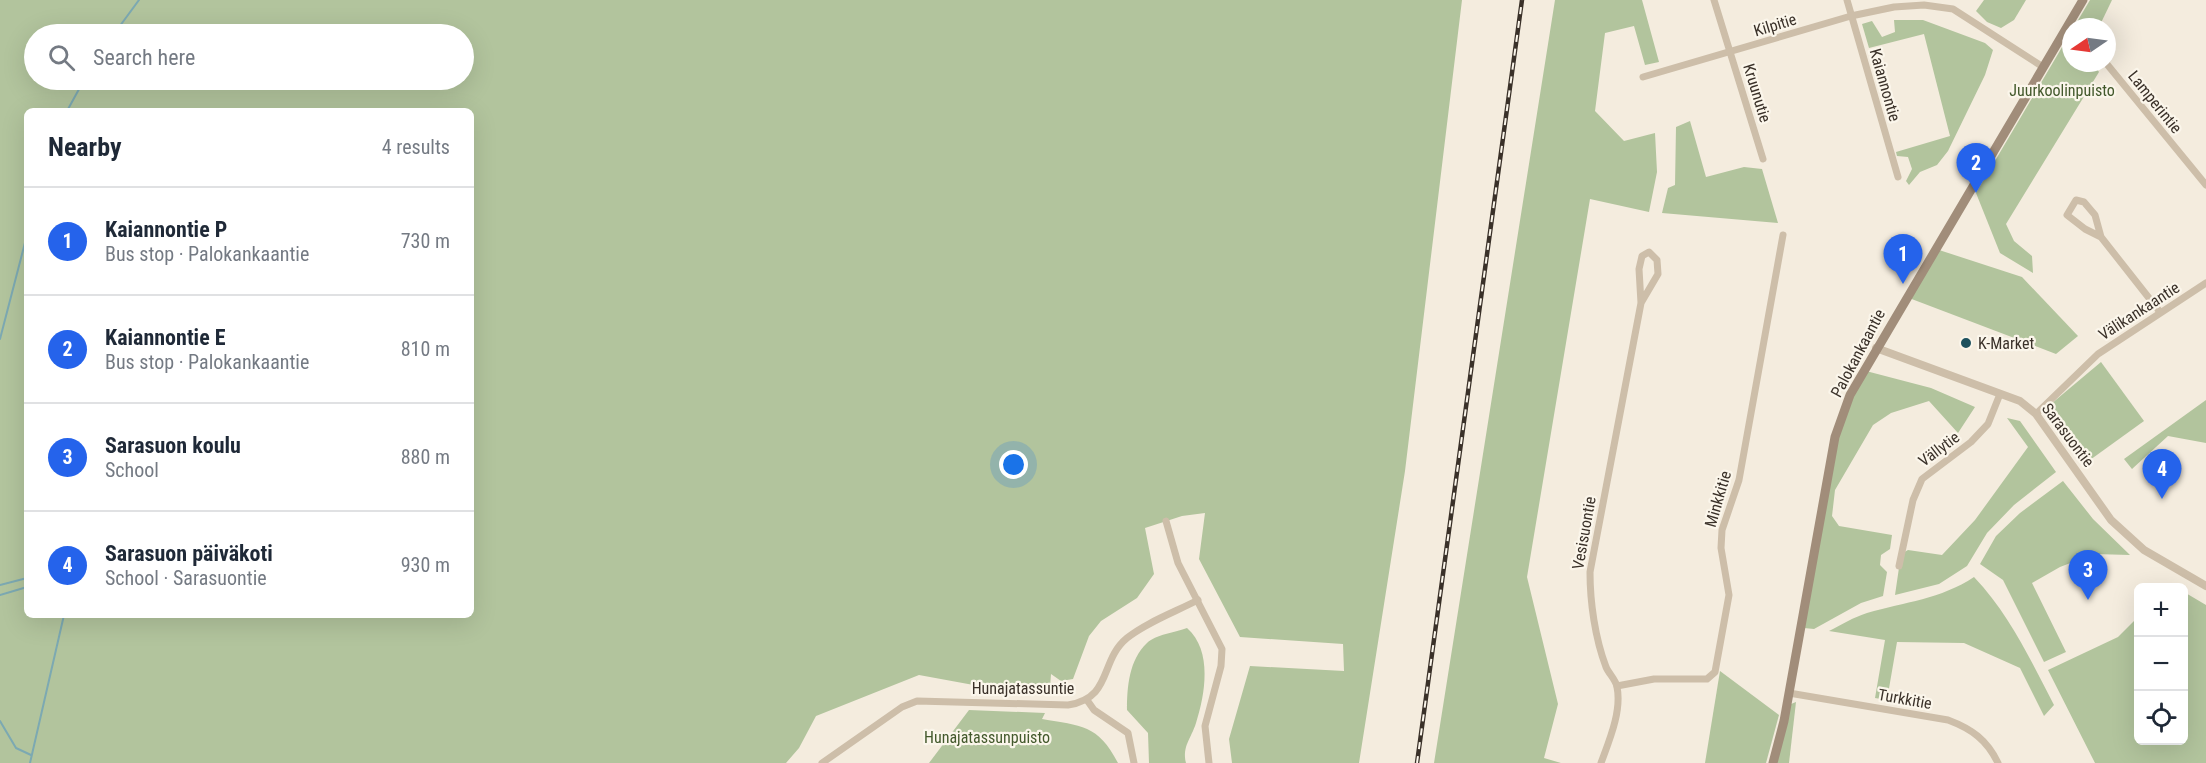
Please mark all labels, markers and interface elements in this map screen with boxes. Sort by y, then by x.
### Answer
street label: Kilpitie [1751,10,1799,40]
north arrow [2062,18,2116,72]
search box [24,24,474,90]
icon: search [45,41,78,74]
text: Search here [93,45,195,70]
street label: Kaiannontie [1866,46,1904,124]
street label: Kruunutie [1739,61,1775,125]
street label: Lamperintie [2124,67,2186,137]
park label: Juurkoolinpuisto [2009,81,2115,100]
text: Nearby [48,132,122,162]
text: 4 results [382,135,450,159]
pin: 2 [1956,144,1996,193]
text: Kaiannontie P [105,217,227,242]
text: 1 [62,229,73,253]
text: 730 m [401,229,450,253]
pin: 1 [1884,234,1922,284]
text: Bus stop · Palokankaantie [105,242,309,266]
street label: Välikankaantie [2095,278,2183,344]
street label: Palokankaantie [1827,306,1889,400]
text: Kaiannontie E [105,325,226,350]
place label: K-Market [1978,334,2034,353]
marker: K-Market [1959,336,1973,350]
text: 2 [62,337,73,361]
text: 810 m [401,337,450,361]
text: Bus stop · Palokankaantie [105,350,309,374]
street label: Sarasuontie [2038,399,2098,471]
street label: Vällytie [1915,428,1963,470]
text: Sarasuon koulu [105,433,241,458]
text: 3 [62,445,73,469]
text: 880 m [401,445,450,469]
your location [999,450,1028,479]
pin: 4 [2142,450,2182,499]
text: School [105,458,159,482]
street label: Minkkitie [1701,469,1735,529]
street label: Vesisuontie [1568,495,1600,571]
text: Sarasuon päiväkoti [105,541,273,566]
pin: 3 [2068,550,2108,600]
text: 4 [62,553,73,577]
text: 930 m [401,553,450,577]
text: School · Sarasuontie [105,566,267,590]
map controls [2134,583,2188,745]
button: + [2134,583,2188,637]
button: − [2134,637,2188,691]
street label: Hunajatassuntie [972,679,1074,698]
street label: Turkkitie [1877,685,1933,713]
button: locate [2134,691,2188,745]
park label: Hunajatassunpuisto [924,728,1050,747]

